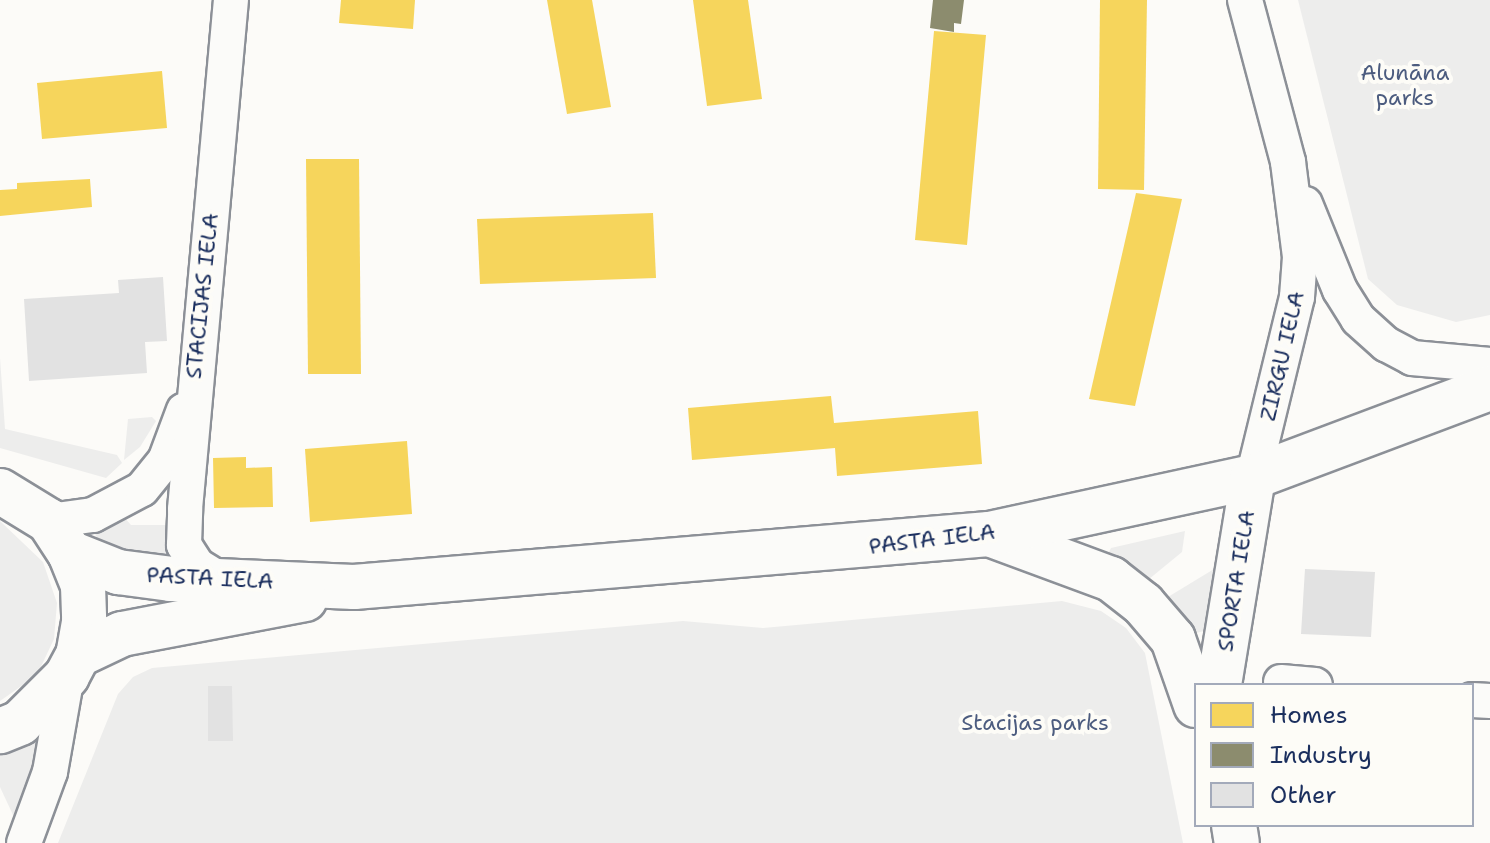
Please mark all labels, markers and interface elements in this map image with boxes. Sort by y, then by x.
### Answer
park label: Alunāna parks [1361,59,1449,110]
street label: STACIJAS IELA [180,212,224,380]
street label: ZIRGU IELA [1254,289,1310,423]
street label: SPORTA IELA [1212,508,1260,654]
street label: PASTA IELA [867,518,997,560]
street label: PASTA IELA [146,561,274,595]
legend [1194,683,1474,827]
text: Homes [1270,699,1348,731]
park label: Stacijas parks [961,710,1109,736]
text: Industry [1270,739,1372,771]
text: Other [1270,779,1337,811]

